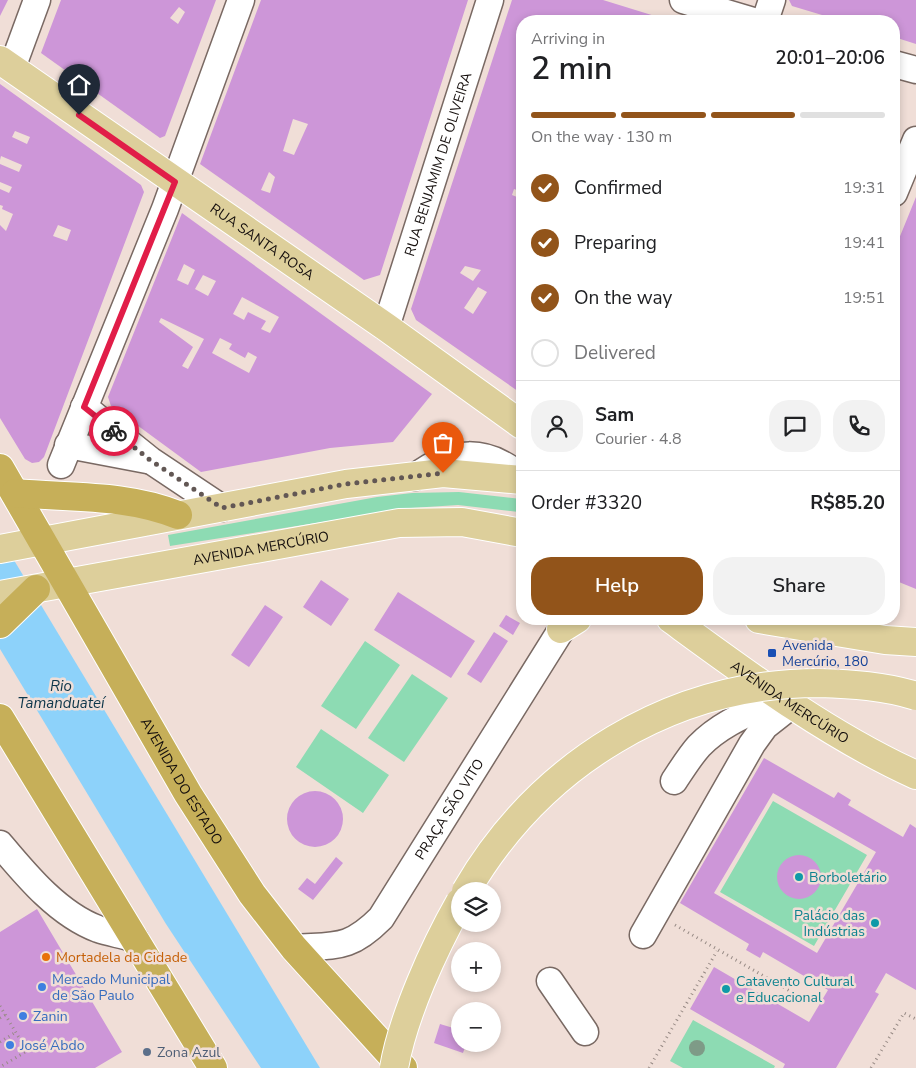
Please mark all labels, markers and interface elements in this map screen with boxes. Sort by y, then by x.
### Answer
text: Arriving in [531,28,605,50]
text: 20:01–20:06 [775,45,885,71]
text: 2 min [531,47,613,90]
pin [58,64,100,115]
street label: RUA BENJAMIM DE OLIVEIRA [400,70,476,259]
icon: home [65,71,93,99]
text: On the way · 130 m [531,126,672,148]
icon: check [531,174,559,202]
text: Confirmed [574,175,662,201]
text: 19:31 [843,177,885,199]
street label: RUA SANTA ROSA [206,199,318,285]
icon: check [531,229,559,257]
text: Preparing [574,230,657,256]
text: 19:41 [843,232,885,254]
icon: check [531,284,559,312]
text: On the way [574,285,672,311]
text: 19:51 [843,287,885,309]
text: Delivered [574,340,656,366]
button: person [531,400,583,452]
button: chat [769,400,821,452]
button: phone [833,400,885,452]
text: Sam [595,402,634,428]
courier [89,406,139,456]
icon: bike [100,417,128,445]
pin [422,422,464,473]
text: Courier · 4.8 [595,428,681,450]
icon: bag [429,429,457,457]
text: Order #3320 [531,490,642,516]
text: R$85.20 [810,490,885,516]
street label: AVENIDA MERCÚRIO [191,527,331,570]
button: Help [531,557,703,615]
button: Share [713,557,885,615]
place label: Avenida Mercúrio, 180 [782,636,868,671]
marker: Avenida Mercúrio, 180 [766,647,778,659]
street label: AVENIDA MERCÚRIO [727,656,852,748]
water label: Rio Tamanduateí [18,676,107,713]
street label: AVENIDA DO ESTADO [136,714,227,848]
street label: PRAÇA SÃO VITO [411,755,488,864]
place label: Borboletário [809,868,887,887]
marker: Borboletário [793,871,805,883]
map controls [451,882,501,1052]
button: layers [451,882,501,932]
place label: Palácio das Indústrias [794,906,865,941]
marker: Palácio das Indústrias [869,917,881,929]
button: + [451,942,501,992]
place label: Mortadela da Cidade [56,948,187,967]
marker: Mortadela da Cidade [40,951,52,963]
place label: Mercado Municipal de São Paulo [52,970,171,1005]
place label: Catavento Cultural e Educacional [736,972,855,1007]
marker: Mercado Municipal de São Paulo [36,981,48,993]
marker: Catavento Cultural e Educacional [720,983,732,995]
button: − [451,1002,501,1052]
place label: Zanin [33,1007,68,1026]
marker: Zanin [17,1010,29,1022]
place label: José Abdo [19,1036,85,1055]
marker: José Abdo [4,1039,16,1051]
place label: Zona Azul [157,1043,221,1062]
marker: Zona Azul [141,1046,153,1058]

